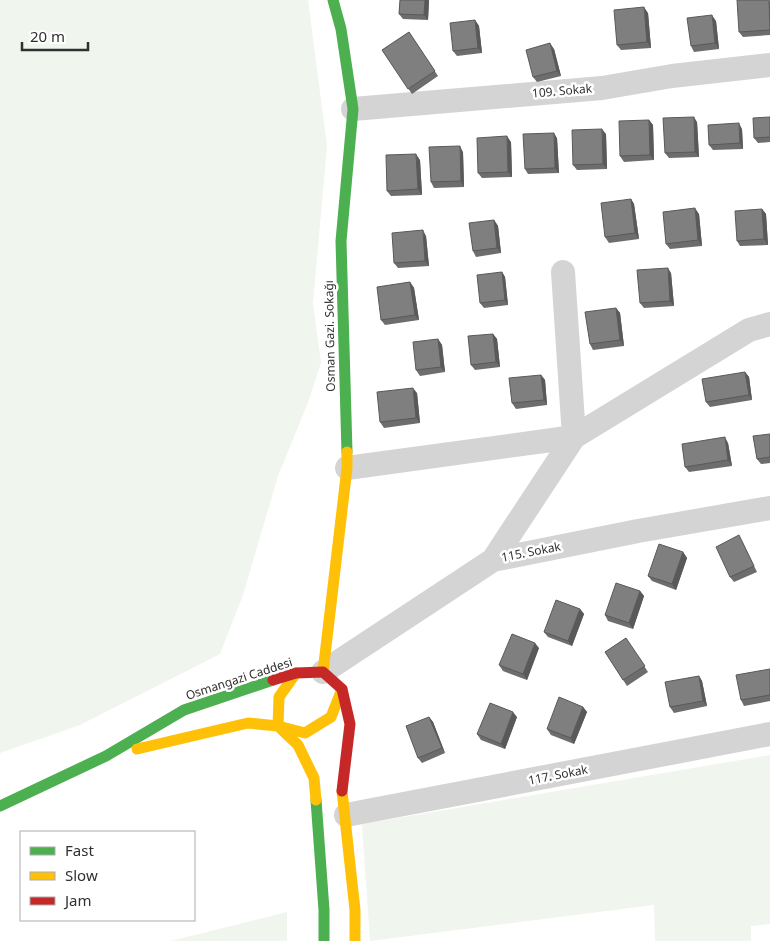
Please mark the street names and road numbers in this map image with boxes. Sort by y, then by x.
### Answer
street label: 109. Sokak [531,79,593,102]
street label: Osman Gazi. Sokağı [320,280,339,392]
street label: 115. Sokak [500,537,563,566]
street label: Osmangazi Caddesi [183,653,294,704]
street label: 117. Sokak [527,760,590,789]

